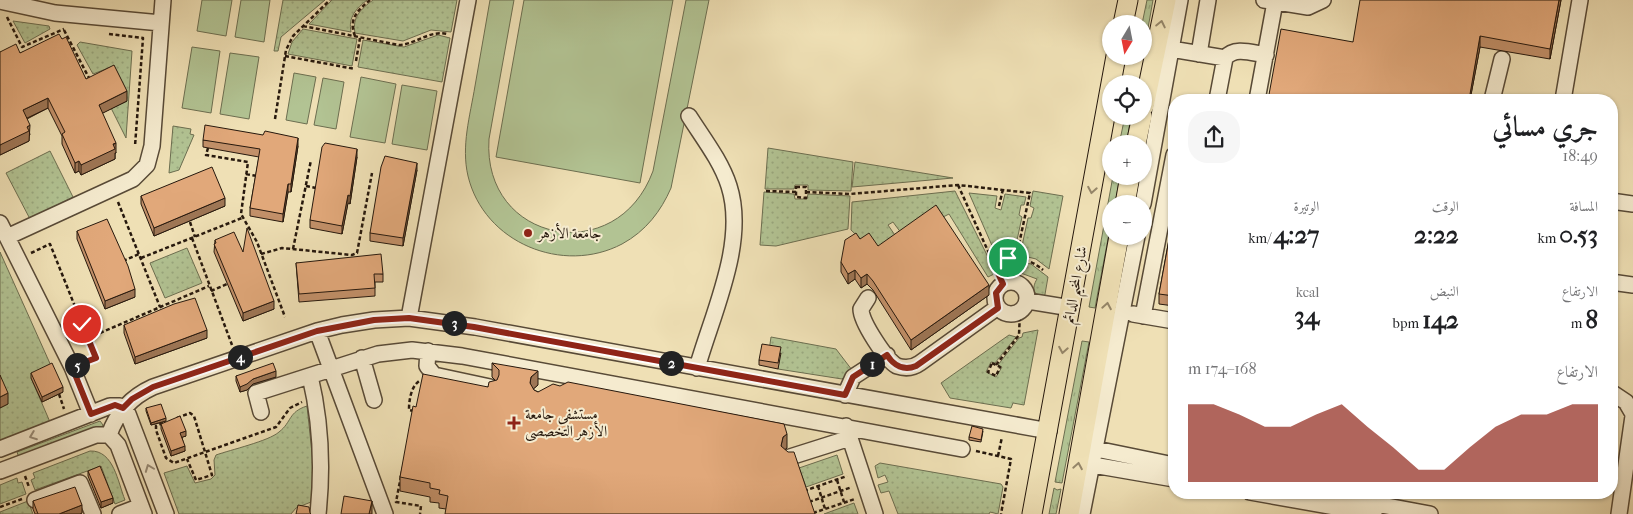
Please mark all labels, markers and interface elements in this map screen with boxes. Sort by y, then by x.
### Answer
north arrow [1102,15,1152,65]
map controls [1102,15,1152,245]
one-way arrow [1155,20,1165,28]
button: locate [1102,75,1152,125]
text: جري مسائي [1492,110,1598,143]
button: share [1188,111,1240,163]
button: + [1102,135,1152,185]
text: 18:49 [1563,146,1598,165]
one-way arrow [1087,186,1097,195]
button: − [1102,195,1152,245]
text: الوتيرة [1294,198,1319,215]
text: الوقت [1432,198,1459,215]
text: المسافة [1569,198,1598,215]
text: 4:27 [1274,220,1319,249]
text: 2:22 [1414,220,1459,249]
text: 0.53 [1559,220,1598,249]
place label: جامعة الأزهر [536,222,602,243]
marker: جامعة الأزهر [522,227,534,239]
text: /km [1248,230,1274,247]
text: km [1537,230,1559,247]
pin [987,237,1029,279]
icon: arrive [994,244,1022,272]
street label: شارع المخيم الدائم [1059,245,1097,326]
text: النبض [1430,283,1459,300]
text: الارتفاع [1562,283,1598,300]
text: kcal [1296,284,1319,301]
text: 34 [1294,301,1319,330]
one-way arrow [1101,302,1111,310]
pin [61,303,103,345]
text: 142 [1422,305,1459,334]
text: 8 [1585,305,1598,334]
icon: check [68,310,96,338]
pin: 3 [442,310,466,336]
text: 3 [452,315,457,332]
text: bpm [1393,315,1422,332]
text: m [1571,315,1585,332]
pin: 4 [228,344,252,370]
one-way arrow [1059,346,1069,355]
text: 4 [236,349,245,366]
pin: 2 [658,350,684,376]
pin: 5 [64,352,90,378]
pin: 1 [860,352,884,376]
text: 2 [668,355,675,372]
text: 1 [870,356,875,373]
text: 5 [74,357,81,374]
text: 168–174 m [1188,359,1257,378]
text: الارتفاع [1556,362,1598,381]
place label: مستشفى جامعة الأزهر التخصصى [525,405,607,442]
marker: مستشفى جامعة الأزهر التخصصى [507,416,521,430]
one-way arrow [30,430,38,440]
one-way arrow [1072,462,1082,470]
one-way arrow [145,465,155,473]

